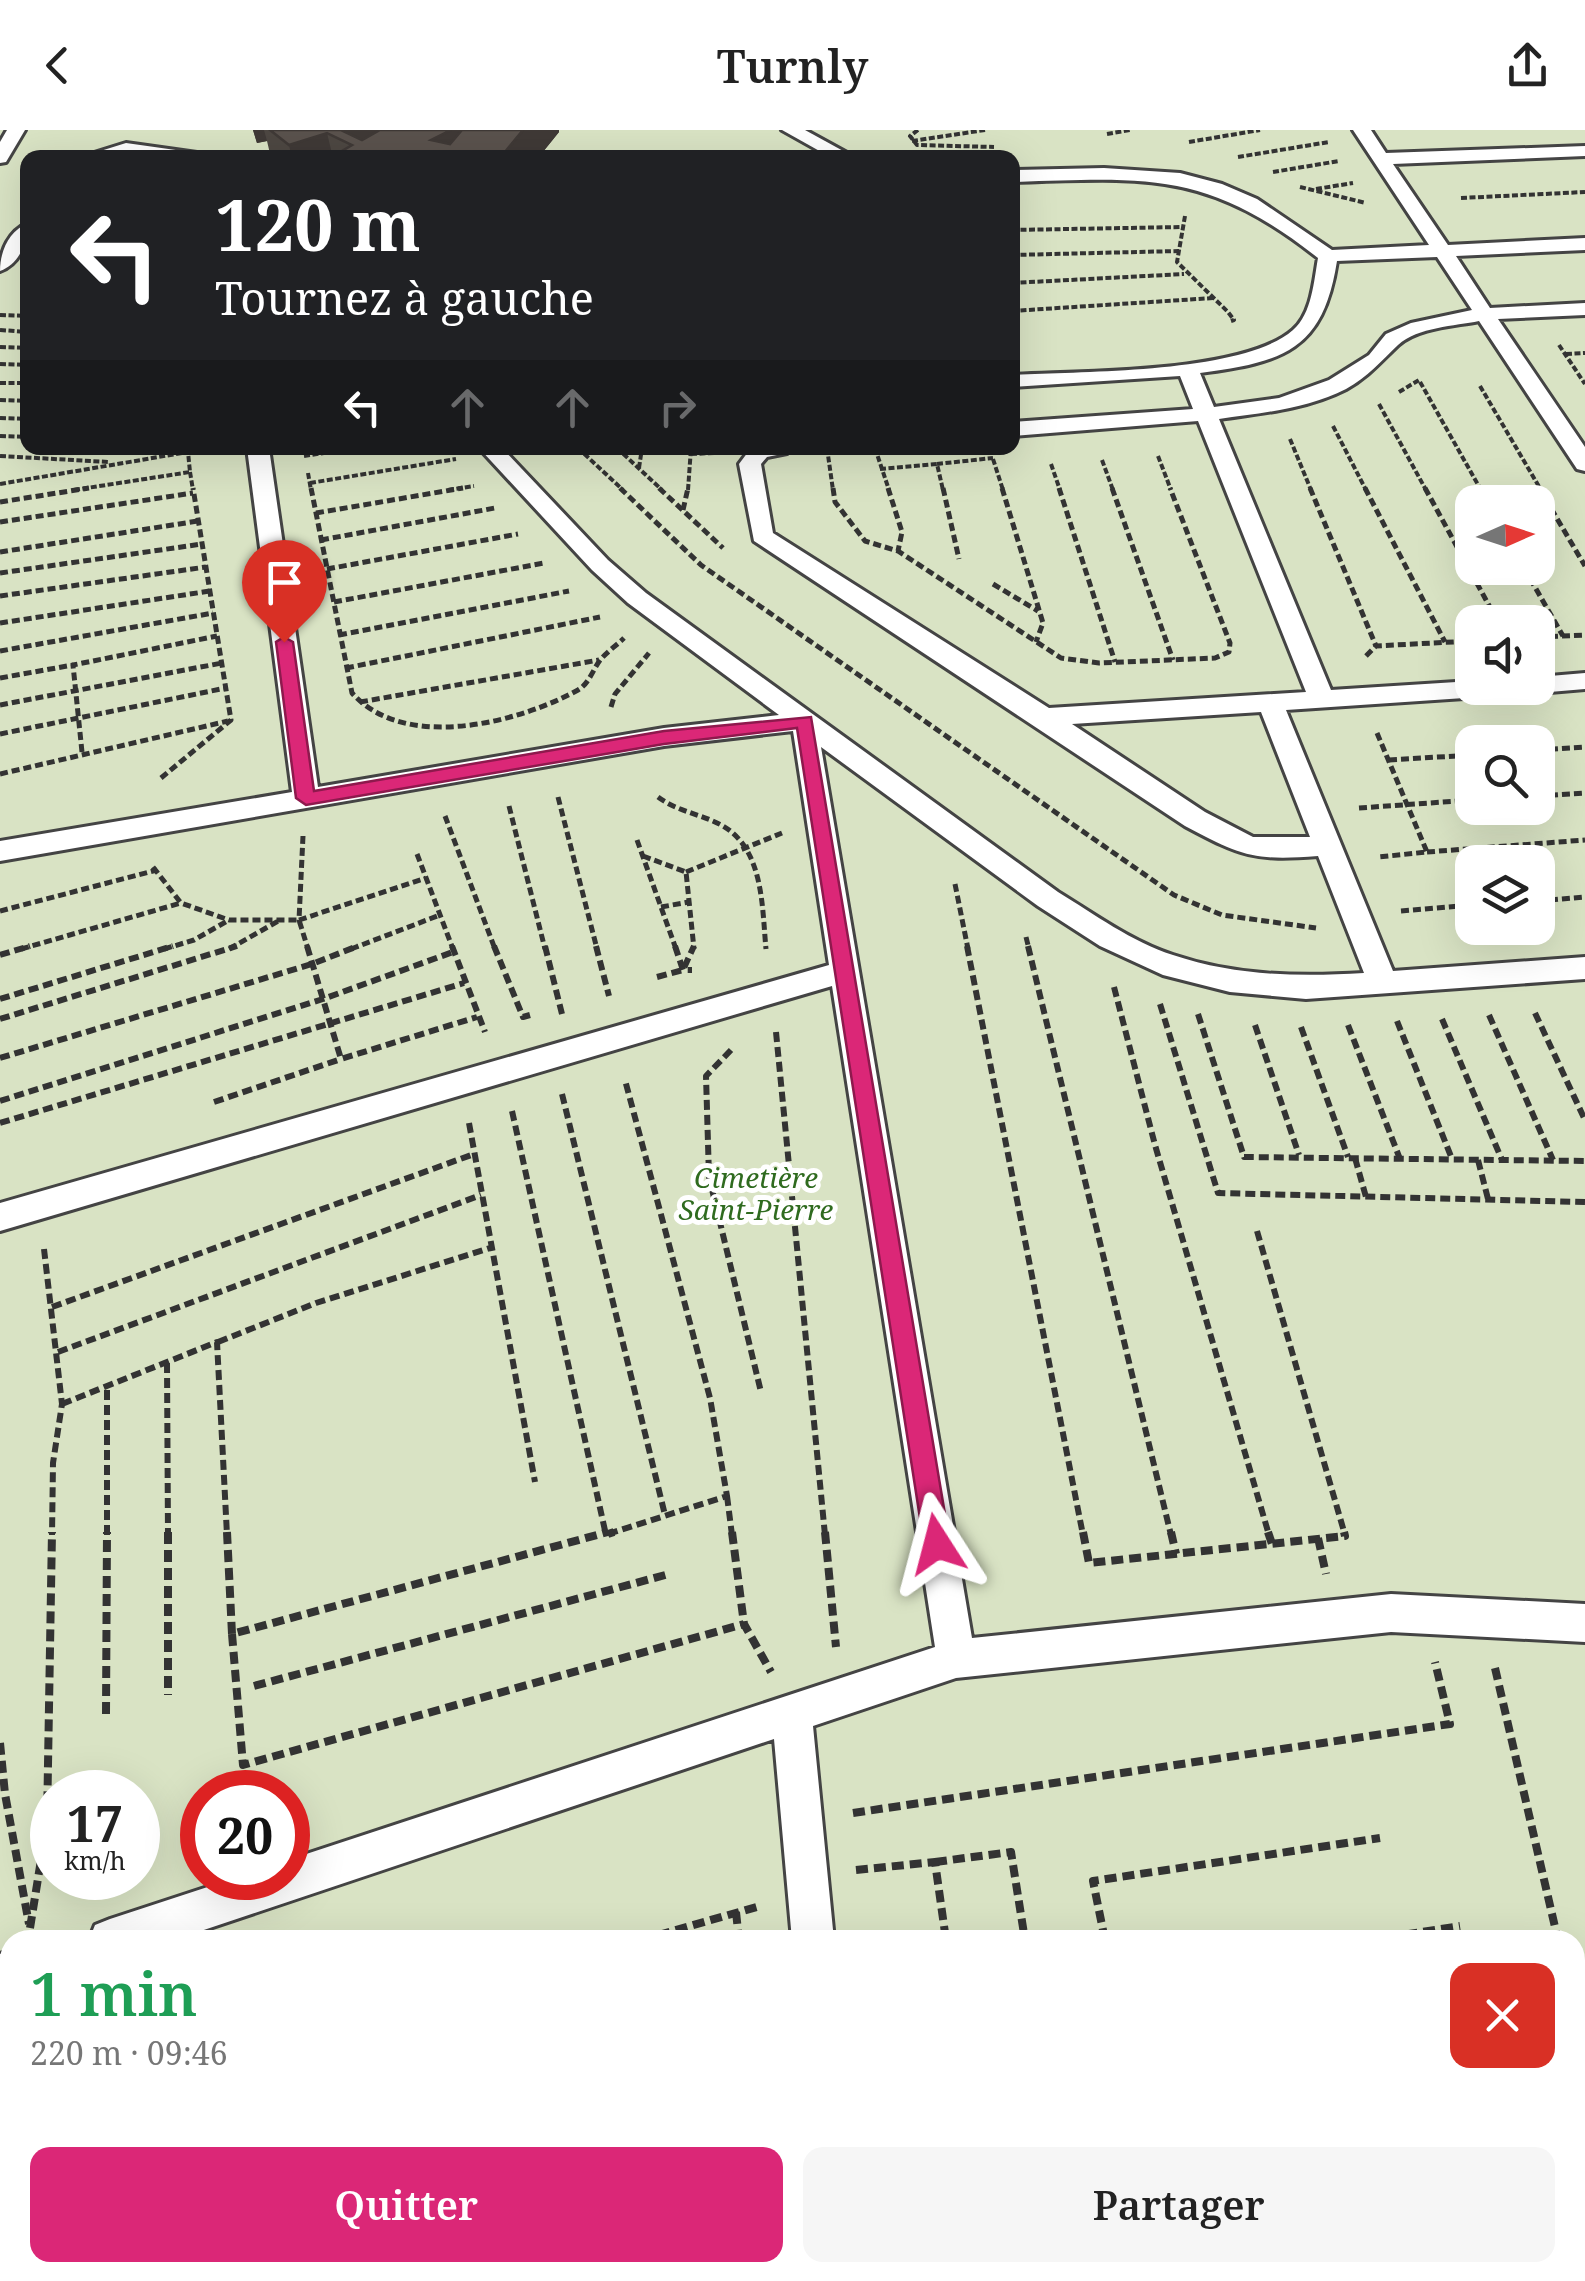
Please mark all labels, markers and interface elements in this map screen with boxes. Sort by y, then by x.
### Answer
text: Turnly [717,35,868,96]
icon: back [30,38,85,93]
icon: share [1500,38,1555,93]
text: 120 m [215,176,421,272]
icon: left [50,190,180,320]
text: Tournez à gauche [215,267,594,328]
icon: left [335,380,390,435]
icon: ahead [440,380,495,435]
icon: ahead [545,380,600,435]
icon: right [650,380,705,435]
north arrow [1455,485,1555,585]
map controls [1455,485,1555,945]
pin [242,540,327,643]
icon: arrive [257,555,312,610]
button: sound [1455,605,1555,705]
button: search [1455,725,1555,825]
button: layers [1455,845,1555,945]
park label: Cimetière Saint-Pierre [679,1158,834,1228]
position arrow [885,1492,989,1596]
speed limit sign: 20 [180,1770,310,1900]
text: 17 [67,1789,123,1857]
text: km/h [64,1843,126,1877]
text: 1 min [30,1952,198,2034]
button: close [1450,1963,1555,2068]
text: 220 m · 09:46 [30,2031,228,2074]
button: Quitter [30,2147,783,2262]
button: Partager [803,2147,1555,2262]

